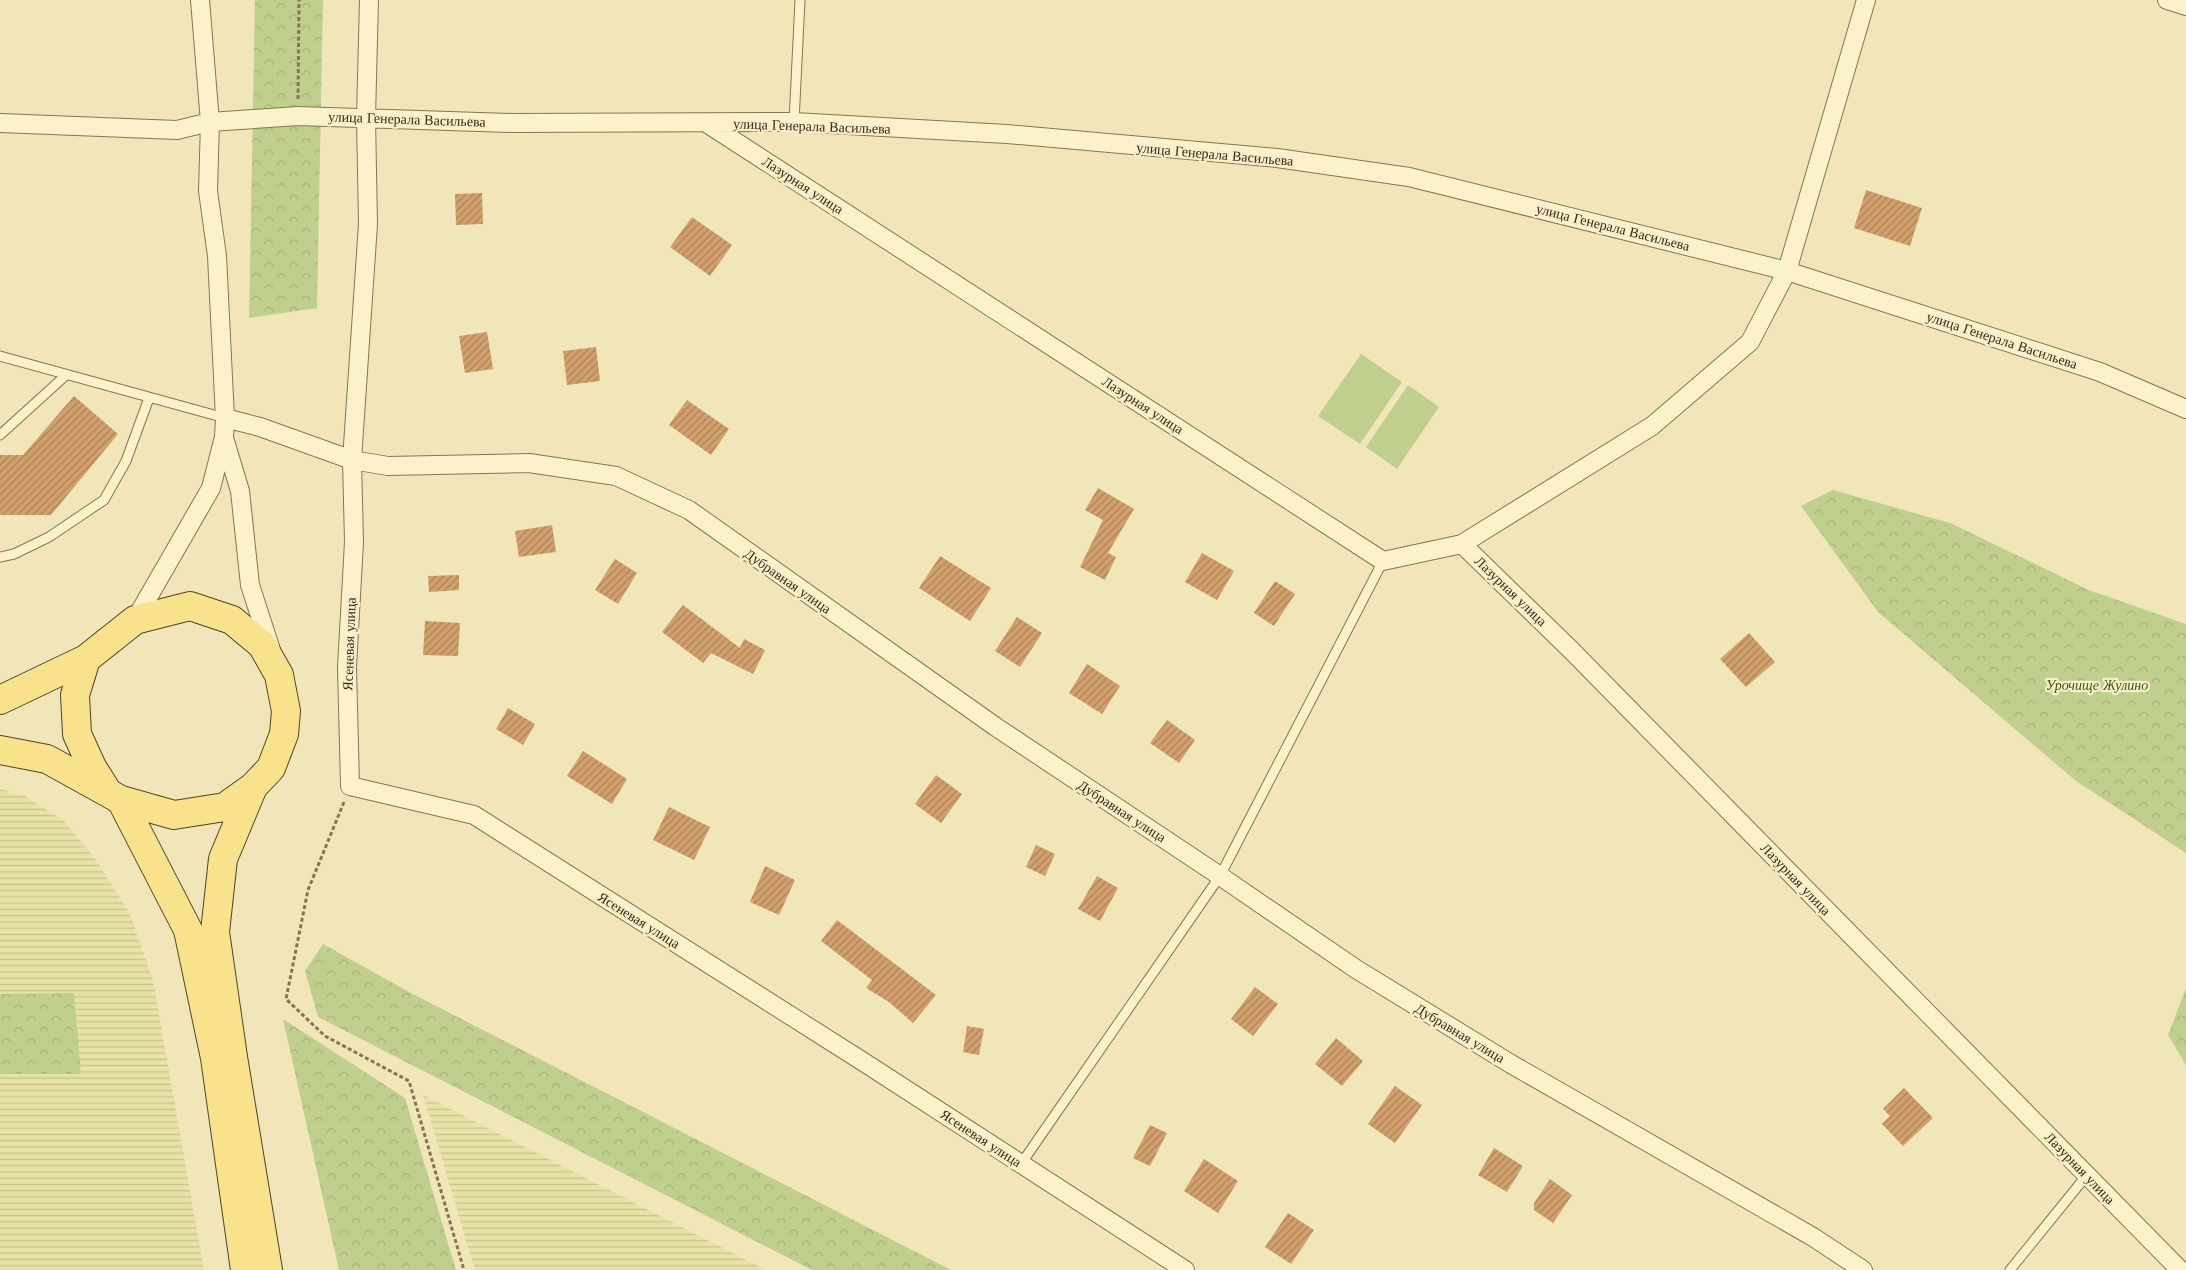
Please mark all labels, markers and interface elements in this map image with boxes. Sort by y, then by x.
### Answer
street label: улица Генерала Васильева [328,107,487,131]
street label: улица Генерала Васильева [733,114,892,138]
street label: улица Генерала Васильева [1136,138,1295,170]
street label: Лазурная улица [759,152,848,218]
street label: улица Генерала Васильева [1534,199,1692,255]
street label: улица Генерала Васильева [1924,307,2080,373]
street label: Лазурная улица [1099,372,1188,438]
street label: Дубравная улица [741,544,836,618]
street label: Лазурная улица [1471,552,1552,631]
street label: Ясеневая улица [338,596,360,691]
park label: Урочище Жулино [2046,676,2148,694]
street label: Дубравная улица [1074,776,1170,847]
street label: Лазурная улица [1757,839,1836,920]
street label: Ясеневая улица [595,888,684,953]
street label: Дубравная улица [1412,999,1509,1067]
street label: Ясеневая улица [937,1105,1026,1171]
street label: Лазурная улица [2041,1128,2120,1209]

